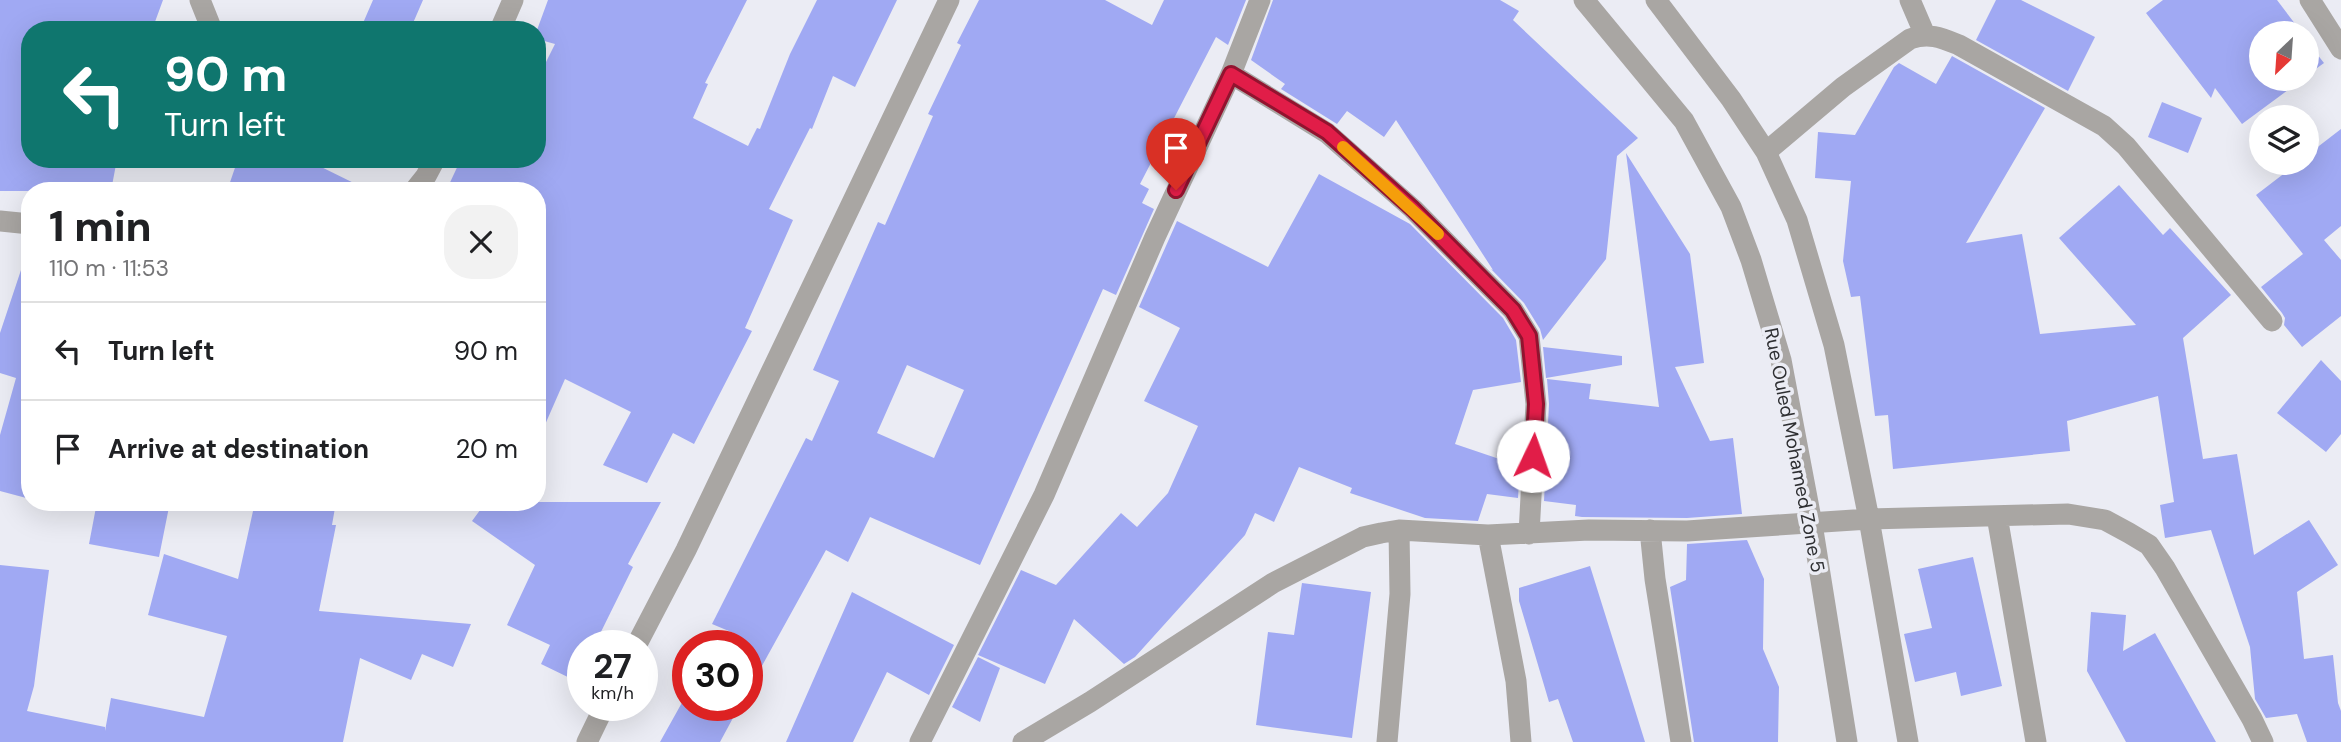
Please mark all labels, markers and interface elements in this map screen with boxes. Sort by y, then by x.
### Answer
north arrow [2249,21,2319,91]
map controls [2249,21,2319,175]
text: 90 m [164,42,287,106]
icon: left [49,49,140,140]
text: Turn left [164,104,286,146]
button: layers [2249,105,2319,175]
pin [1146,118,1206,190]
icon: arrive [1157,129,1195,167]
text: 1 min [49,199,152,254]
button: close [444,205,518,279]
text: 110 m · 11:53 [49,253,169,283]
street label: Rue Ouled Mohamed Zone 5 [1759,326,1831,575]
icon: left [49,332,87,370]
text: Turn left [108,334,215,368]
text: 90 m [454,334,518,368]
position arrow [1496,419,1570,493]
icon: arrive [49,430,87,468]
text: Arrive at destination [108,432,369,466]
text: 20 m [455,432,518,466]
speed limit sign: 30 [672,630,763,721]
text: 27 [593,643,632,689]
text: km/h [591,681,634,705]

